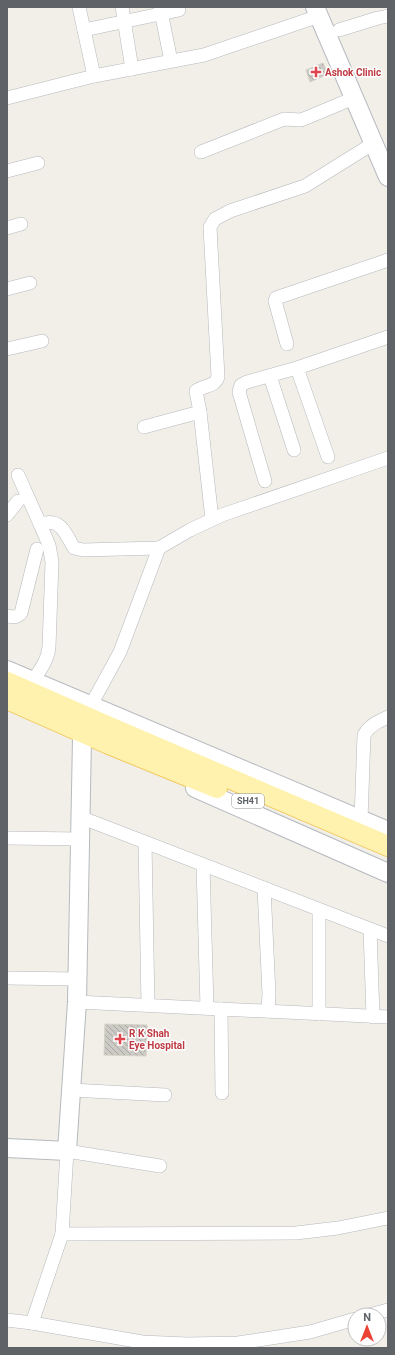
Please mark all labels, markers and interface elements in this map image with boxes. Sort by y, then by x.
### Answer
marker: Ashok Clinic [310,66,322,78]
place label: Ashok Clinic [325,67,381,78]
road number: SH41 [232,794,264,808]
place label: R K Shah Eye Hospital [129,1028,185,1051]
marker: R K Shah Eye Hospital [114,1033,126,1045]
north arrow [347,1307,387,1347]
text: N [363,1311,371,1324]

